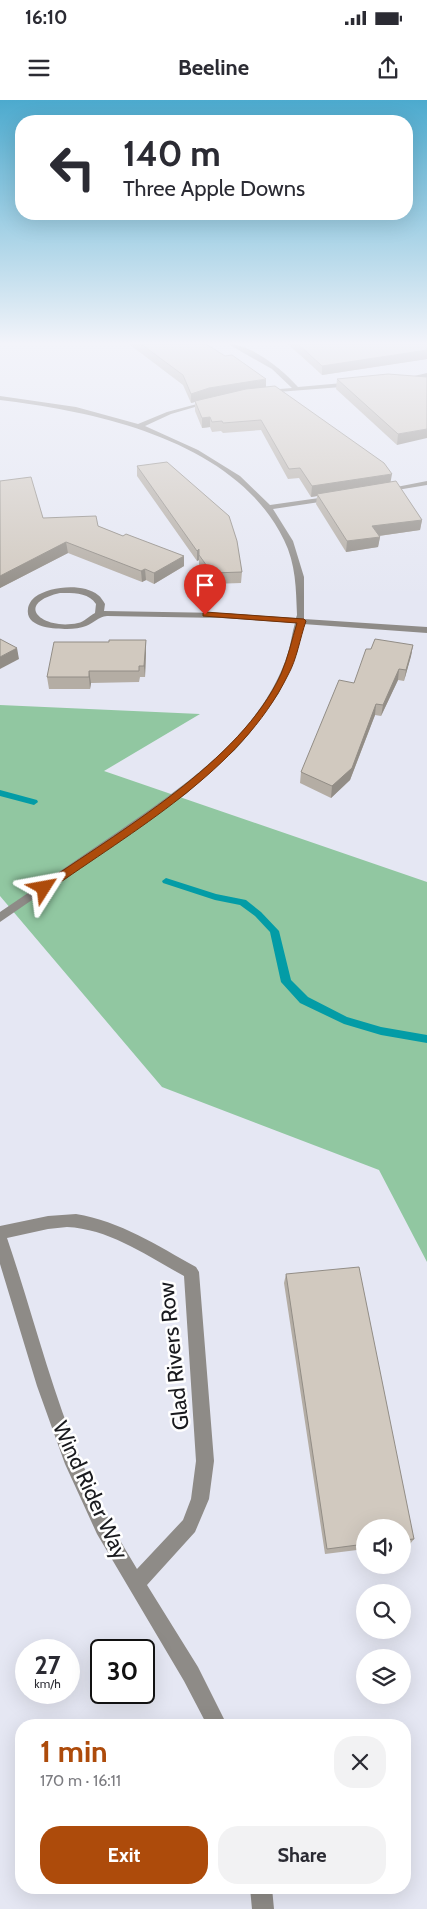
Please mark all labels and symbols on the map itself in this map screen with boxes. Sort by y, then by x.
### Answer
pin [184,564,226,615]
position arrow [17,861,69,913]
street label: Glad Rivers Row [152,1280,195,1431]
street label: Wind Rider Way [47,1417,134,1564]
speed limit sign: 30 [90,1639,155,1704]

